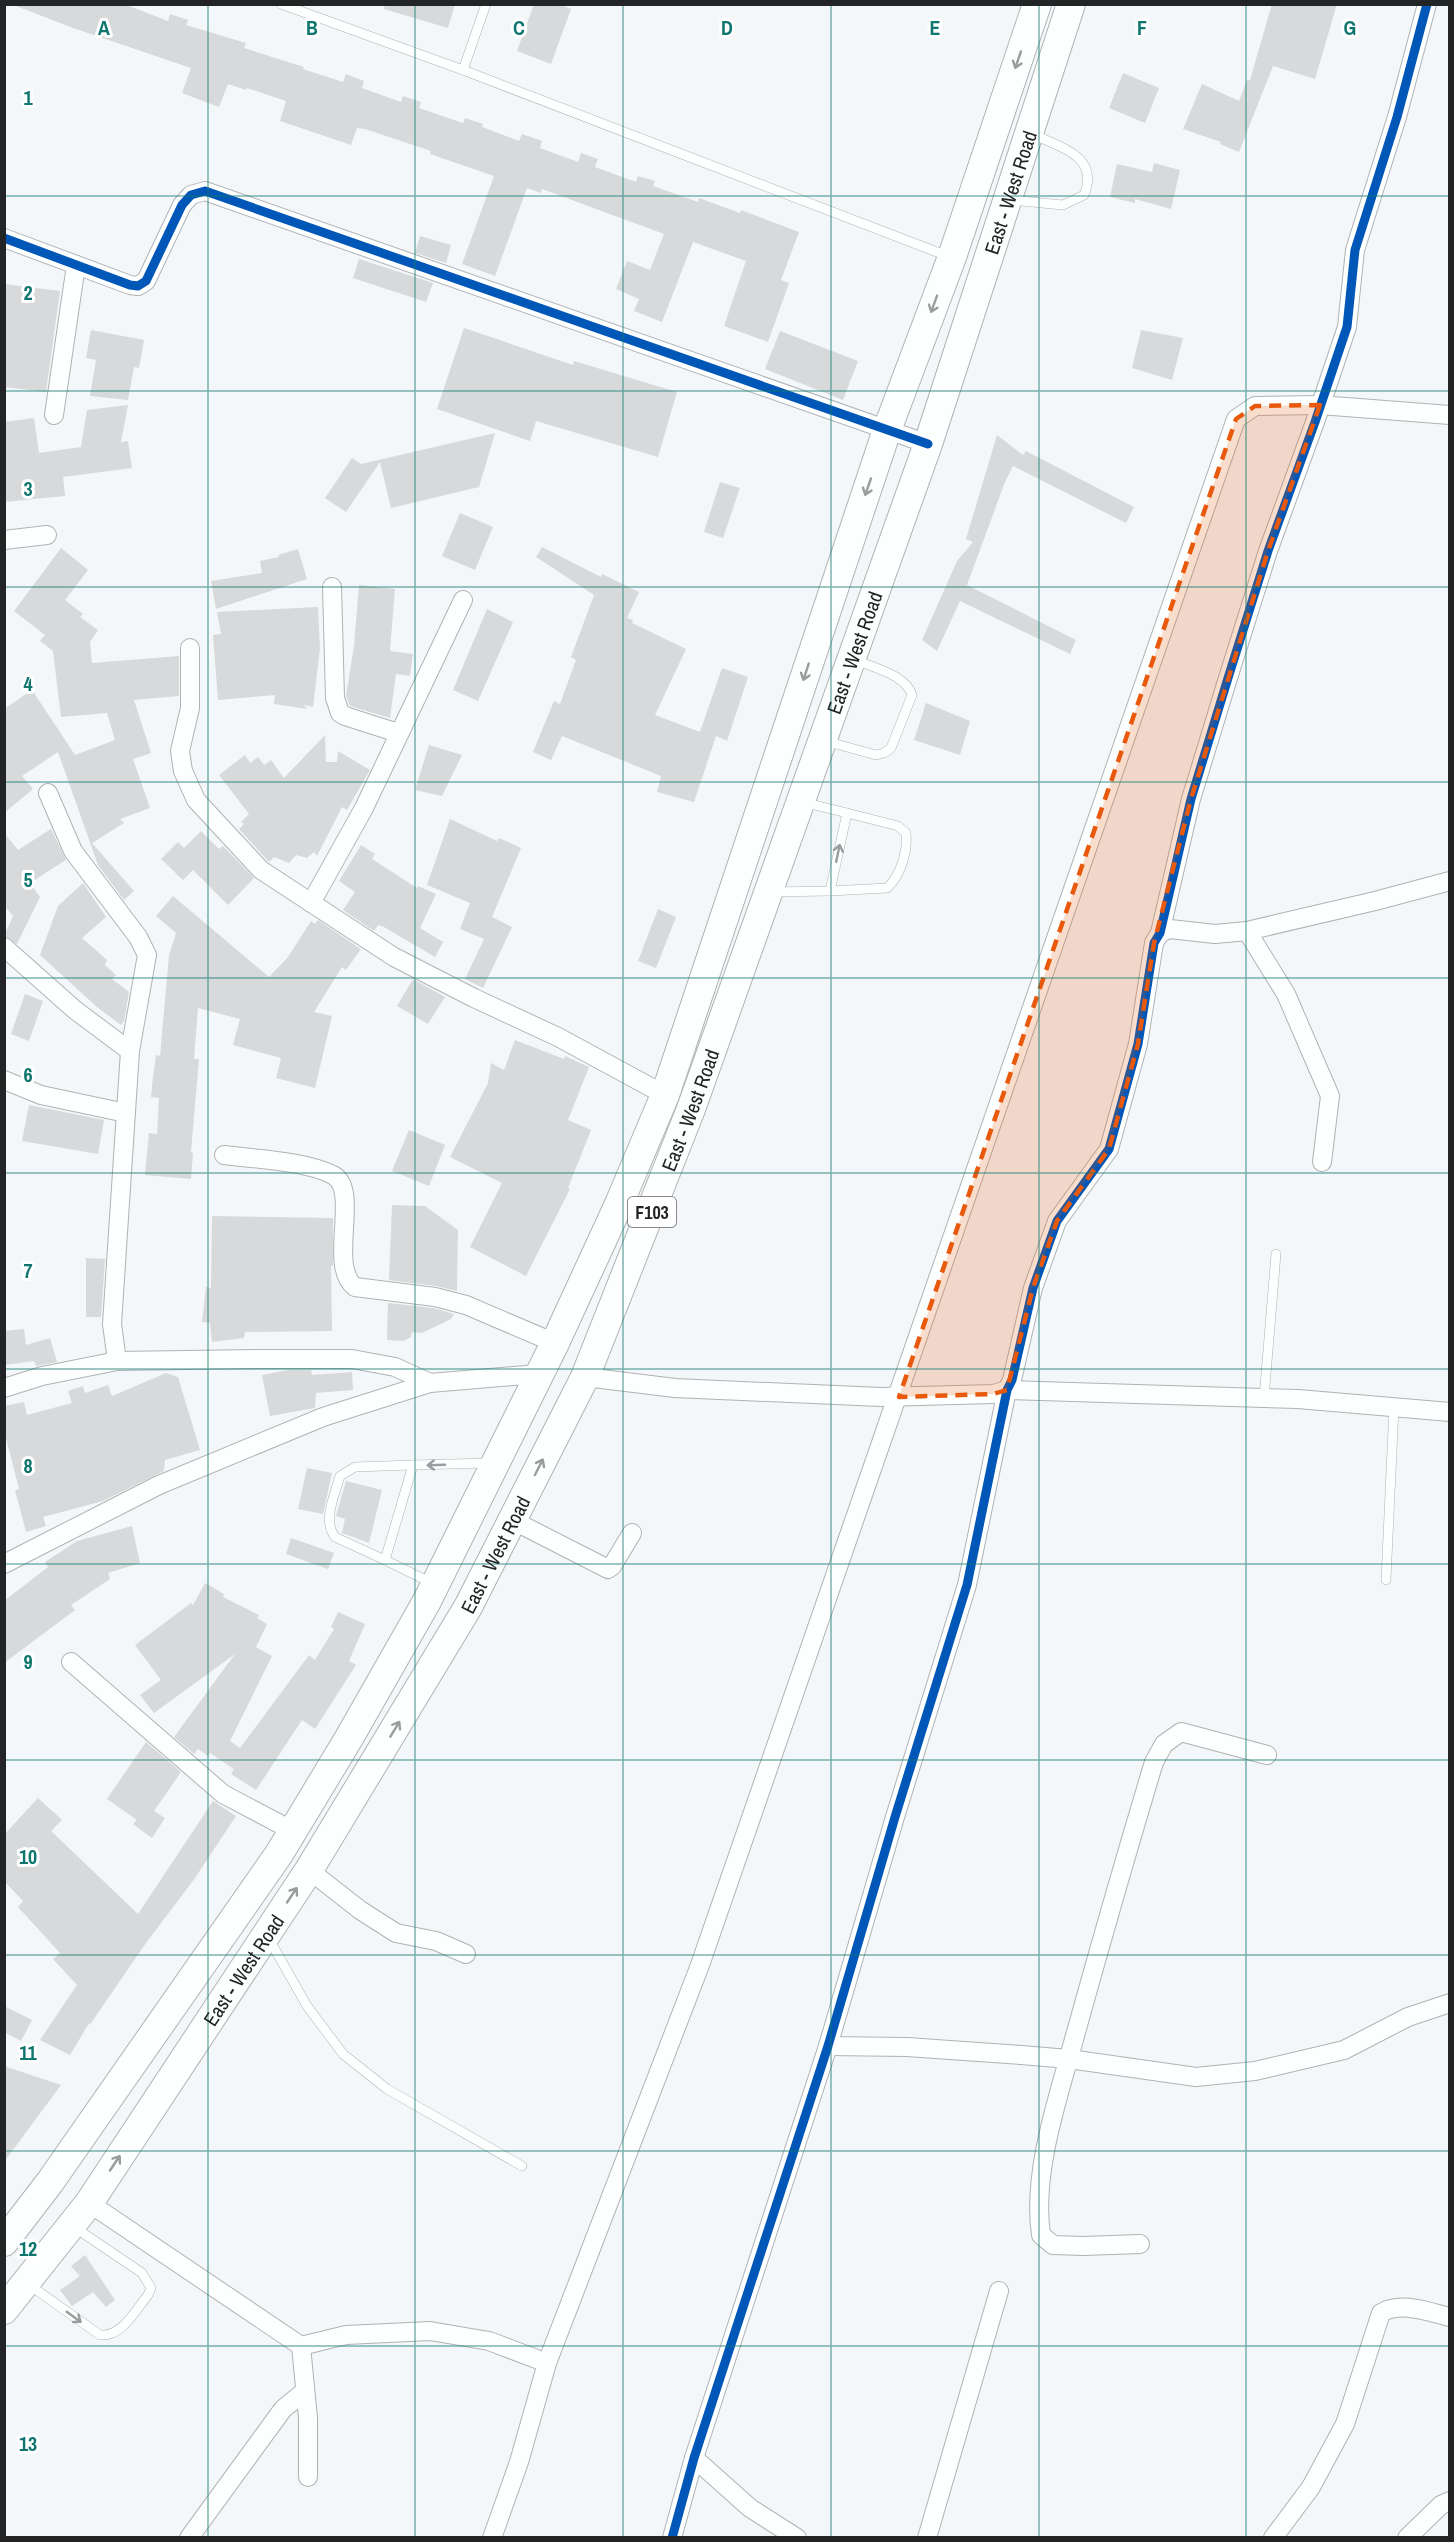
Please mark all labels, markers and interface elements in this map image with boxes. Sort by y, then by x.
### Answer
text: A [98,14,110,41]
text: B [306,14,318,41]
text: C [513,14,525,41]
text: D [721,14,733,41]
text: E [930,14,941,41]
text: F [1137,14,1147,41]
text: G [1344,14,1356,41]
one-way arrow [1011,50,1022,69]
text: 1 [23,84,33,111]
street label: East - West Road [977,127,1042,257]
text: 2 [23,279,33,306]
one-way arrow [928,294,939,313]
text: 3 [23,475,33,502]
one-way arrow [862,477,873,496]
street label: East - West Road [819,588,888,717]
one-way arrow [800,662,811,681]
text: 4 [23,670,33,697]
one-way arrow [833,843,844,863]
text: 5 [23,866,33,893]
street label: East - West Road [654,1045,725,1175]
text: 6 [23,1061,33,1088]
road number: F103 [628,1197,676,1227]
text: 7 [23,1257,33,1284]
text: 8 [23,1452,33,1479]
one-way arrow [534,1458,546,1476]
one-way arrow [426,1459,446,1470]
street label: East - West Road [454,1491,536,1618]
text: 9 [23,1648,33,1675]
one-way arrow [389,1721,401,1738]
text: 10 [19,1843,37,1870]
one-way arrow [287,1887,299,1904]
street label: East - West Road [196,1909,290,2031]
text: 11 [19,2039,38,2066]
one-way arrow [109,2155,121,2171]
text: 12 [19,2235,37,2262]
one-way arrow [65,2310,81,2323]
text: 13 [19,2430,37,2457]

